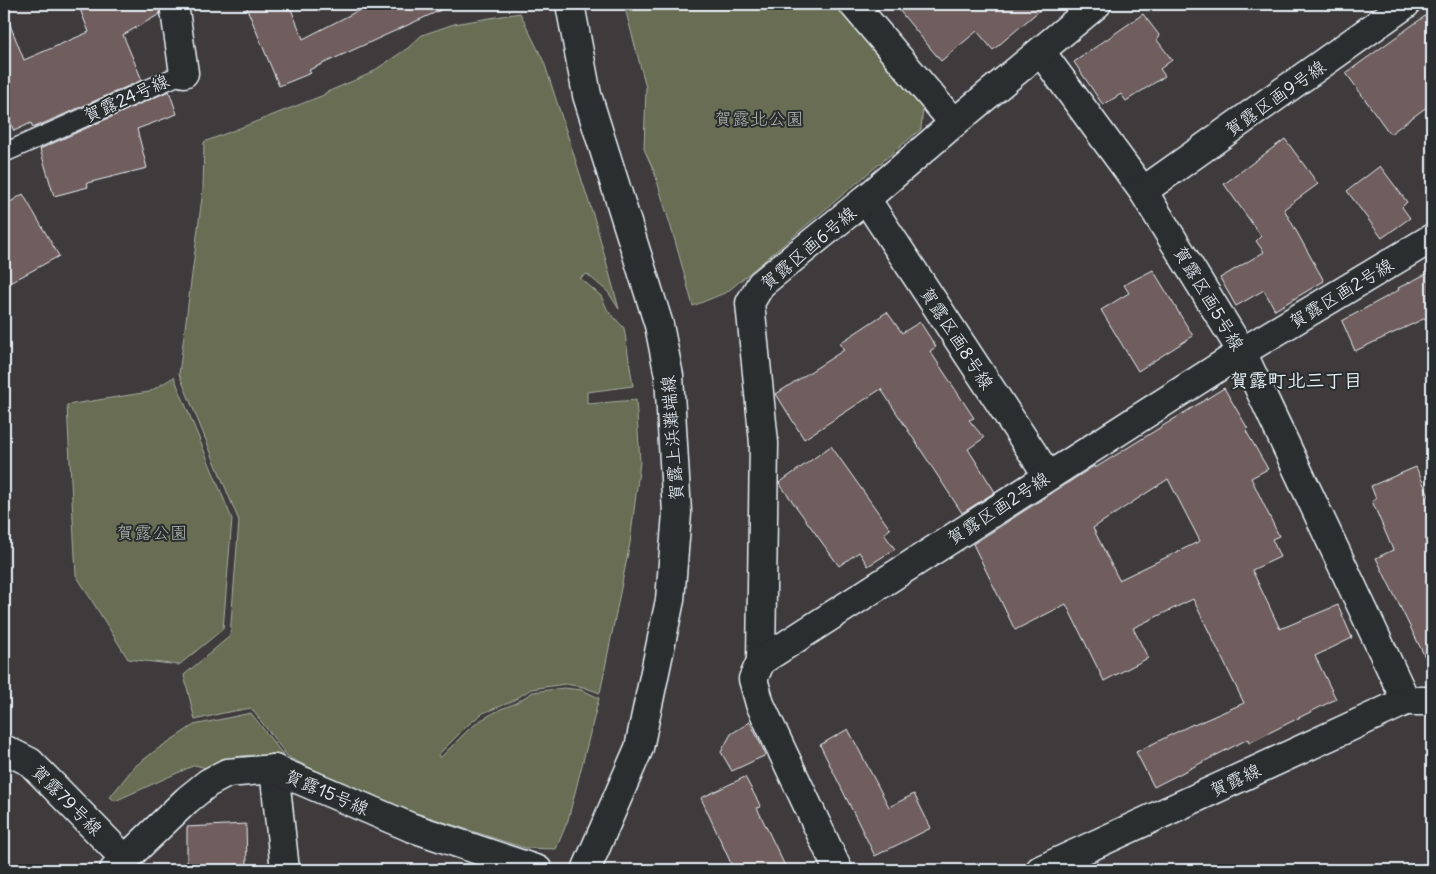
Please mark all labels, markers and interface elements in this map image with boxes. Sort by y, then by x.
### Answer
street label: 賀露区画9号線 [1220,55,1330,141]
street label: 賀露24号線 [79,69,173,127]
park label: 賀露北公園 [714,107,804,130]
street label: 賀露区画6号線 [755,201,861,295]
street label: 賀露区画5号線 [1169,241,1249,355]
street label: 賀露区画2号線 [1285,253,1397,333]
street label: 賀露区画8号線 [915,282,999,394]
district label: 賀露町北三丁目 [1229,368,1363,392]
street label: 賀露上浜灘端線 [656,374,688,502]
street label: 賀露区画2号線 [942,466,1054,550]
park label: 賀露公園 [116,521,188,544]
street label: 賀露線 [1206,758,1264,802]
street label: 賀露79号線 [27,760,107,840]
street label: 賀露15号線 [281,764,373,820]

